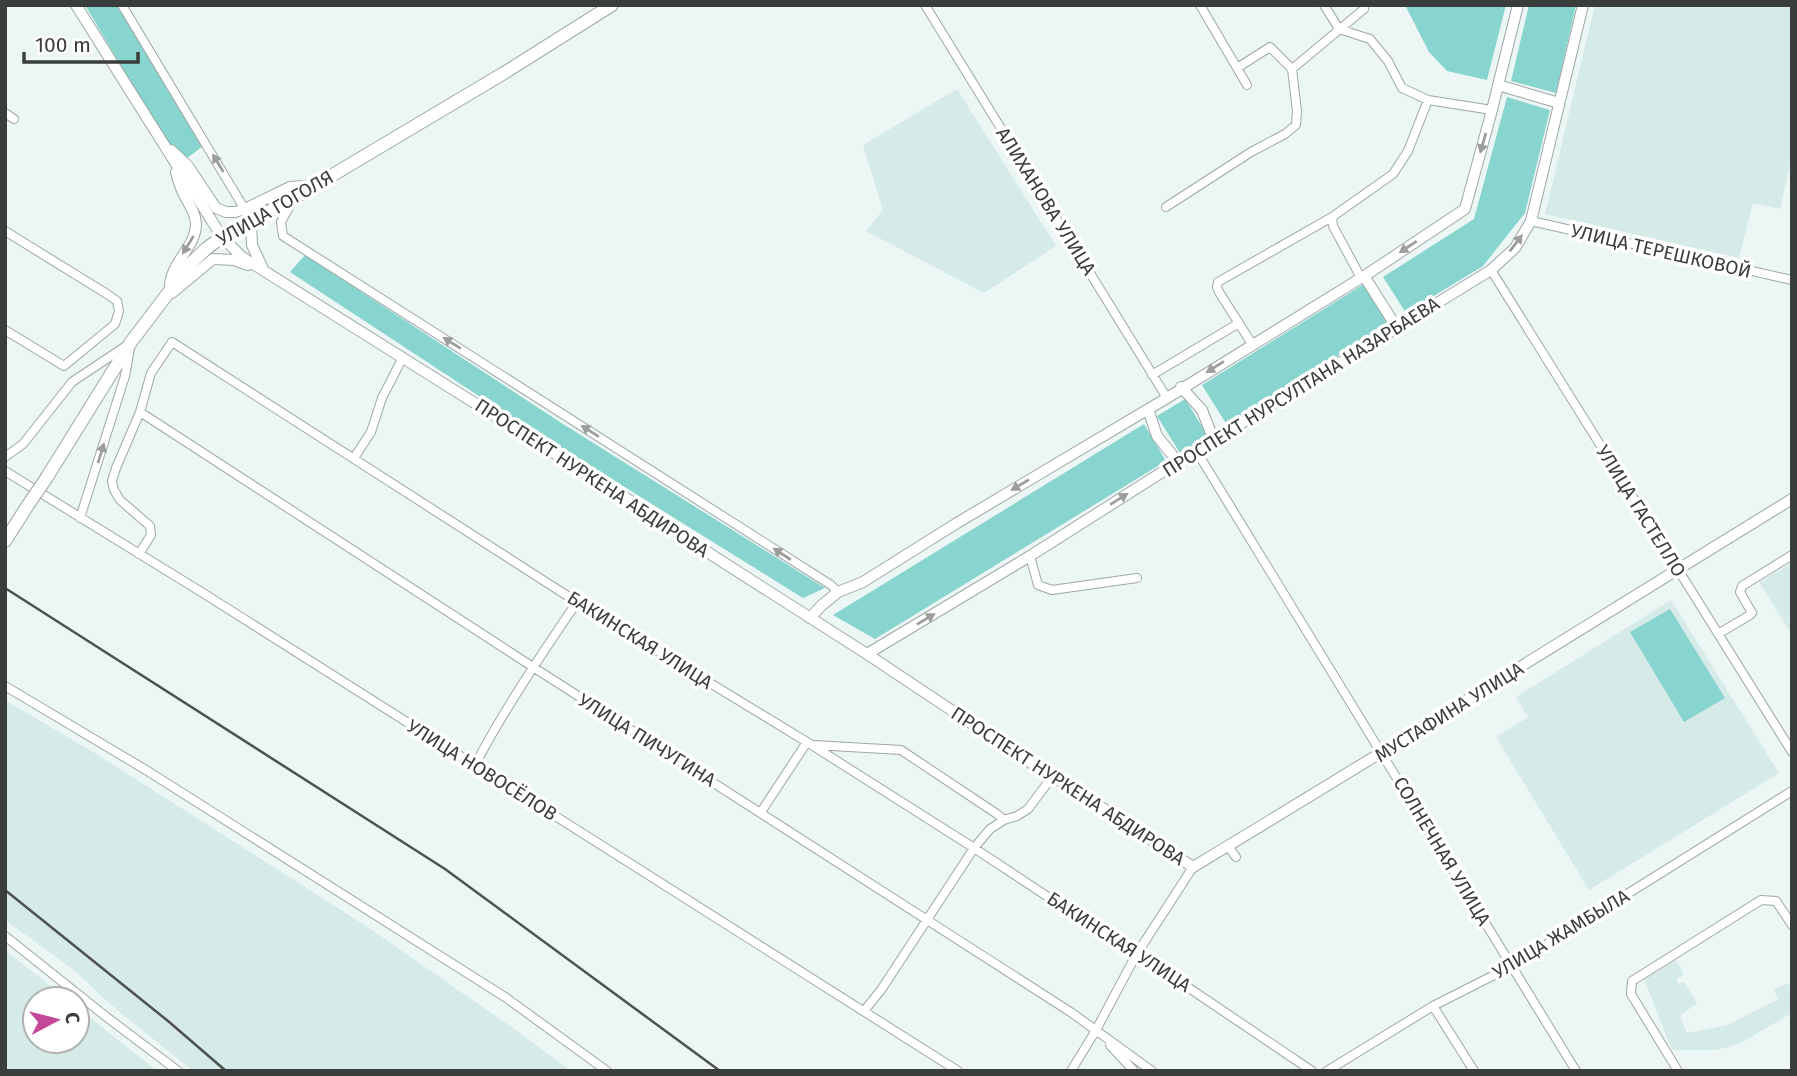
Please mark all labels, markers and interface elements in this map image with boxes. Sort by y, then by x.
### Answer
scale bar [24,21,138,65]
text: 100 m [35,32,91,58]
street label: АЛИХАНОВА УЛИЦА [991,123,1101,279]
one-way arrow [1477,132,1488,154]
one-way arrow [212,153,224,172]
street label: УЛИЦА ГОГОЛЯ [213,165,337,251]
street label: УЛИЦА ТЕРЕШКОВОЙ [1569,219,1753,283]
one-way arrow [1509,234,1523,253]
one-way arrow [182,235,195,255]
one-way arrow [1399,240,1417,254]
street label: ПРОСПЕКТ НУРСУЛТАНА НАЗАРБАЕВА [1158,292,1444,482]
one-way arrow [442,337,461,350]
one-way arrow [1205,360,1224,373]
street label: ПРОСПЕКТ НУРКЕНА АБДИРОВА [471,394,713,562]
one-way arrow [580,425,600,438]
street label: УЛИЦА ГАСТЕЛЛО [1591,441,1691,581]
one-way arrow [97,443,107,464]
one-way arrow [1011,479,1030,491]
one-way arrow [1110,493,1129,506]
one-way arrow [772,547,792,560]
street label: БАКИНСКАЯ УЛИЦА [563,586,717,694]
one-way arrow [916,612,935,625]
street label: МУСТАФИНА УЛИЦА [1370,657,1528,767]
street label: УЛИЦА ПИЧУГИНА [574,688,720,792]
street label: ПРОСПЕКТ НУРКЕНА АБДИРОВА [947,702,1189,870]
street label: УЛИЦА НОВОСЁЛОВ [403,714,561,826]
street label: СОЛНЕЧНАЯ УЛИЦА [1389,772,1496,930]
street label: УЛИЦА ЖАМБЫЛА [1489,884,1633,984]
street label: БАКИНСКАЯ УЛИЦА [1043,887,1195,997]
north arrow [21,985,91,1055]
text: С [60,1011,84,1025]

